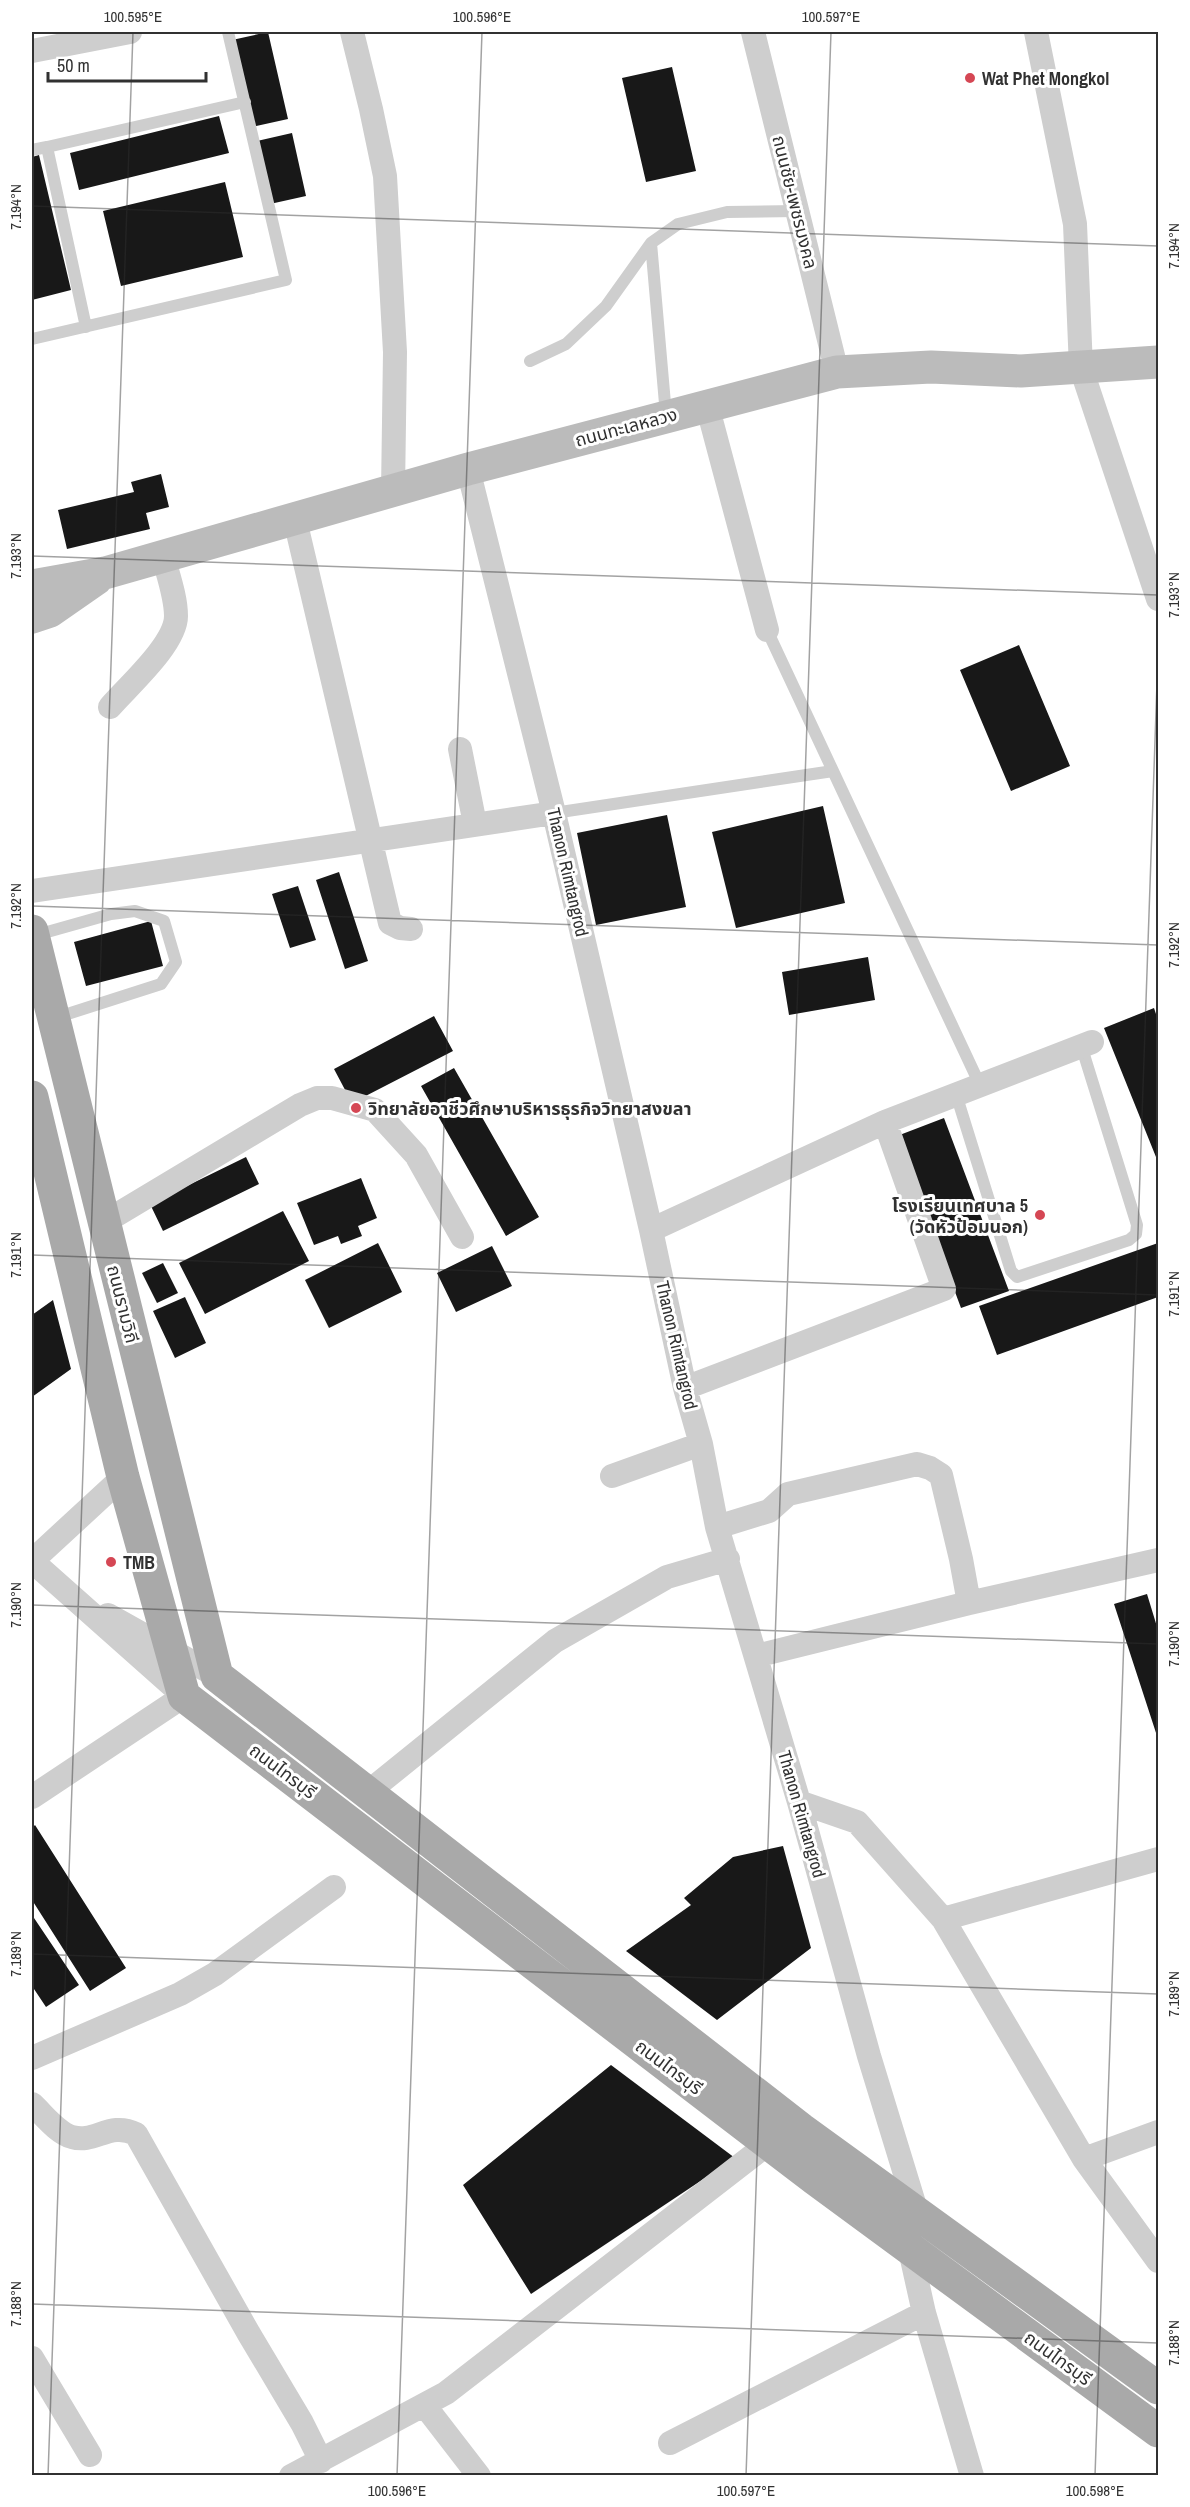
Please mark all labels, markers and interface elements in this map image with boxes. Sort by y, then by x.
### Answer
text: 100.595°E [104,6,162,27]
text: 100.596°E [453,6,511,27]
text: 100.597°E [802,6,860,27]
scale bar [48,45,206,83]
text: 50 m [57,53,90,78]
place label: Wat Phet Mongkol [982,66,1109,91]
marker: Wat Phet Mongkol [963,71,977,85]
street label: ถนนชัย-เพชรมงคล [766,133,824,271]
text: 7.194°N [5,184,26,230]
text: 7.194°N [1163,223,1184,269]
street label: ถนนทะเลหลวง [572,401,680,453]
text: 7.193°N [5,533,26,579]
text: 7.193°N [1163,572,1184,618]
street label: Thanon Rimtangrod [541,805,595,939]
text: 7.192°N [5,883,26,929]
text: 7.192°N [1163,922,1184,968]
place label: วิทยาลัยอาชีวศึกษาบริหารธุรกิจวิทยาสงขลา [368,1096,691,1121]
marker: วิทยาลัยอาชีวศึกษาบริหารธุรกิจวิทยาสงขลา [349,1101,363,1115]
place label: โรงเรียนเทศบาล 5 (วัดหัวป้อมนอก) [892,1193,1028,1239]
marker: โรงเรียนเทศบาล 5 (วัดหัวป้อมนอก) [1033,1208,1047,1222]
text: 7.191°N [5,1232,26,1278]
street label: ถนนรามวิถี [101,1262,145,1346]
text: 7.191°N [1163,1271,1184,1317]
street label: Thanon Rimtangrod [650,1278,704,1412]
place label: TMB [123,1550,155,1575]
marker: TMB [104,1555,118,1569]
text: 7.190°N [5,1582,26,1628]
text: 7.190°N [1163,1621,1184,1667]
street label: ถนนไทรบุรี [244,1738,322,1805]
street label: Thanon Rimtangrod [772,1747,832,1881]
text: 7.189°N [5,1931,26,1977]
text: 7.189°N [1163,1971,1184,2017]
street label: ถนนไทรบุรี [630,2034,708,2101]
text: 7.188°N [5,2281,26,2327]
text: 7.188°N [1163,2320,1184,2366]
street label: ถนนไทรบุรี [1019,2325,1097,2391]
text: 100.596°E [368,2480,426,2501]
text: 100.597°E [717,2480,775,2501]
text: 100.598°E [1066,2480,1124,2501]

